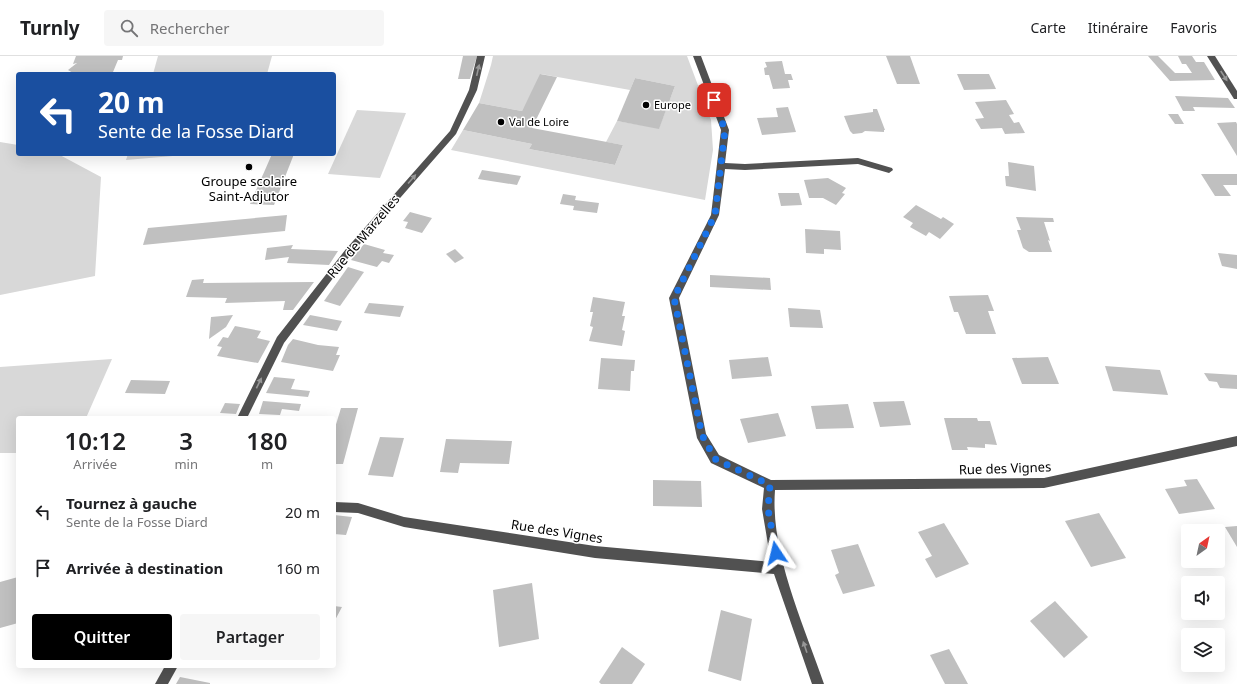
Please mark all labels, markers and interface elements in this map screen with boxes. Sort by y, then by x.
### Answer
search box [104,10,384,46]
text: Turnly [20,15,80,41]
icon: search [118,17,140,39]
text: Rechercher [150,18,229,38]
text: Carte [1030,18,1066,37]
text: Itinéraire [1088,18,1148,37]
text: Favoris [1170,18,1217,37]
one-way arrow [475,63,481,75]
one-way arrow [1220,71,1228,81]
text: 20 m [98,83,165,121]
pin [697,83,731,117]
icon: left [32,88,84,140]
icon: arrive [703,89,725,111]
place label: Europe [654,97,691,112]
marker: Europe [641,100,651,110]
place label: Val de Loire [509,114,569,129]
marker: Val de Loire [496,117,506,127]
text: Sente de la Fosse Diard [98,119,294,143]
marker: Groupe scolaire Saint-Adjutor [244,162,254,172]
place label: Groupe scolaire Saint-Adjutor [201,172,297,205]
one-way arrow [407,174,416,184]
street label: Rue de Marzelles [323,190,403,282]
one-way arrow [255,377,262,388]
text: 10:12 [64,424,126,457]
text: 3 [179,424,193,457]
text: 180 [246,424,288,457]
text: Arrivée [73,455,117,473]
text: min [174,455,198,473]
text: m [261,455,273,473]
street label: Rue des Vignes [958,457,1052,479]
text: Tournez à gauche [66,493,197,513]
icon: left [32,501,54,523]
text: 20 m [285,502,320,522]
text: Sente de la Fosse Diard [66,513,208,531]
street label: Rue des Vignes [510,515,604,547]
north arrow [1181,524,1225,568]
map controls [1181,524,1225,672]
position arrow [755,532,797,574]
icon: arrive [32,557,54,579]
text: Arrivée à destination [66,558,223,578]
text: 160 m [276,558,320,578]
button: sound [1181,576,1225,620]
button: Quitter [32,614,172,660]
button: Partager [180,614,320,660]
button: layers [1181,628,1225,672]
one-way arrow [802,641,808,653]

